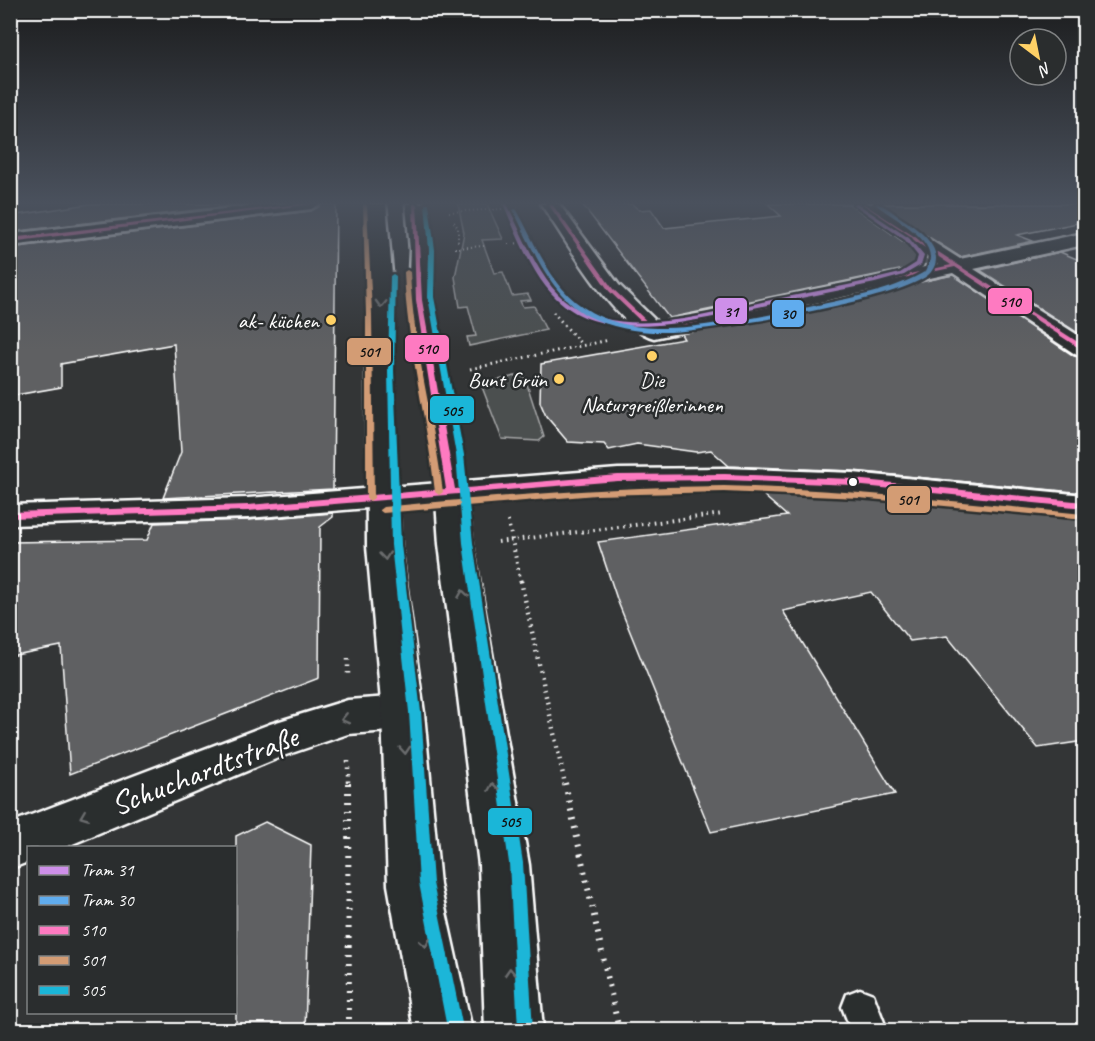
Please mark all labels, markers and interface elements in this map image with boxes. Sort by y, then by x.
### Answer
north arrow [1008,27,1068,87]
text: N [1033,58,1055,82]
line badge: 510 [987,287,1033,315]
text: 510 [999,292,1022,312]
line badge: 31 [714,297,748,325]
line badge: 30 [771,299,805,328]
one-way arrow [375,300,387,309]
text: 31 [724,302,740,322]
text: 30 [781,304,797,324]
place label: ak- küchen [238,307,320,335]
marker: ak- küchen [324,313,338,327]
line badge: 510 [404,334,450,363]
line badge: 501 [346,337,392,366]
text: 510 [416,339,439,359]
text: 501 [358,342,381,362]
marker: Die Naturgreißlerinnen [645,349,659,363]
place label: Bunt Grün [468,366,548,394]
place label: Die Naturgreißlerinnen [581,366,723,419]
marker: Bunt Grün [552,372,566,386]
line badge: 505 [429,395,475,424]
text: 505 [441,401,465,421]
unlabelled marker [847,476,859,488]
line badge: 501 [886,485,931,514]
text: 501 [897,490,920,510]
one-way arrow [379,552,391,561]
one-way arrow [458,589,470,599]
one-way arrow [340,712,350,725]
street label: Schuchardtstraße [105,715,306,825]
one-way arrow [399,746,412,755]
one-way arrow [487,782,499,791]
line badge: 505 [487,807,533,836]
one-way arrow [79,809,90,822]
text: 505 [499,812,523,832]
legend [27,846,237,1014]
text: Tram 31 [81,859,135,881]
text: Tram 30 [81,889,136,911]
text: 510 [81,919,107,941]
one-way arrow [418,937,431,947]
text: 501 [81,949,106,971]
one-way arrow [504,968,517,977]
text: 505 [81,979,106,1001]

